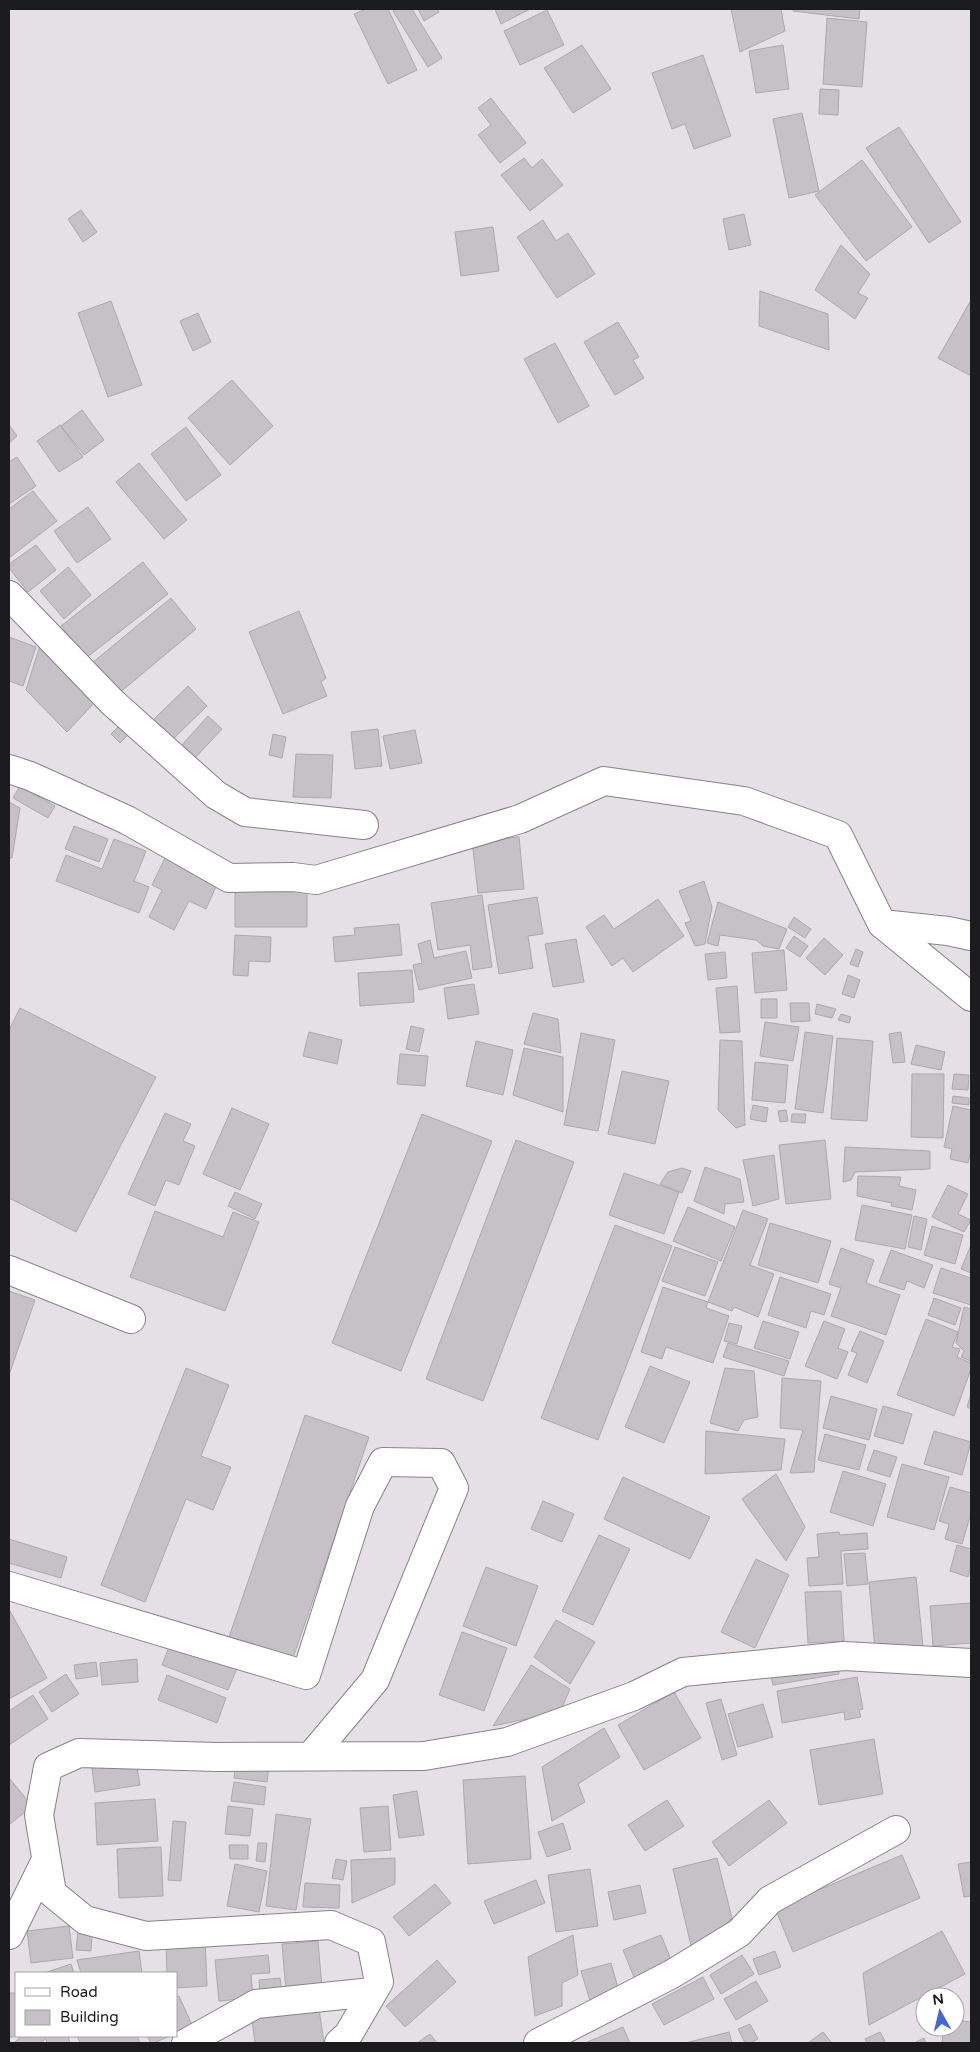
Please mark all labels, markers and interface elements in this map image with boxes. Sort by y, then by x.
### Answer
legend [15,1972,178,2037]
text: Road [60,1983,98,2001]
north arrow [915,1987,965,2037]
text: N [932,1990,945,2009]
text: Building [60,2008,119,2026]

